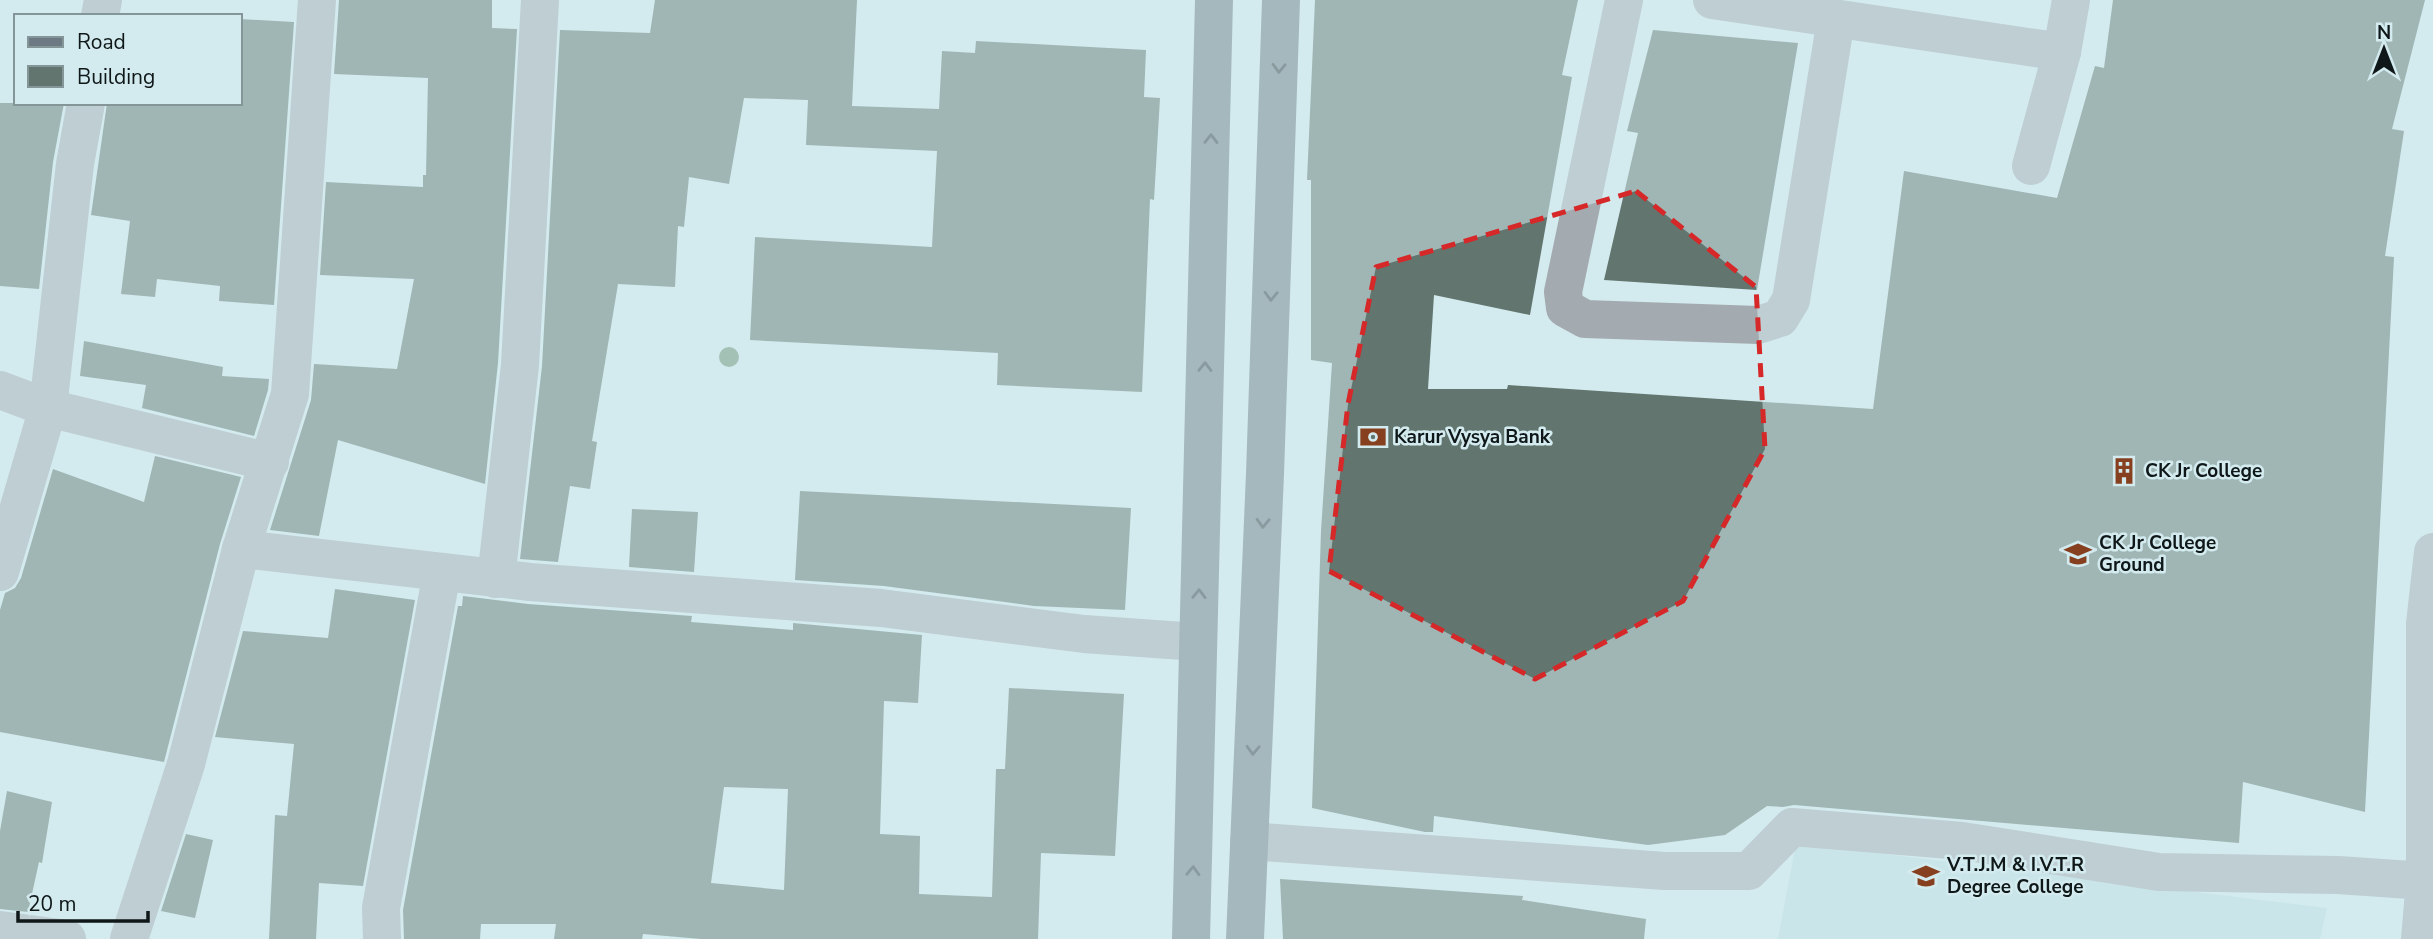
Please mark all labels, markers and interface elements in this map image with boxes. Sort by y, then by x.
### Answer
legend [14,14,242,105]
north arrow [2349,14,2419,84]
text: N [2377,20,2391,46]
text: Road [77,28,126,56]
text: Building [77,63,155,91]
one-way arrow [1271,63,1286,74]
one-way arrow [1203,134,1218,145]
one-way arrow [1264,290,1279,301]
one-way arrow [1197,361,1212,372]
bank icon: Karur Vysya Bank [1358,422,1388,452]
place label: Karur Vysya Bank [1394,424,1551,450]
building icon: CK Jr College [2109,456,2139,486]
place label: CK Jr College [2145,458,2262,484]
one-way arrow [1256,518,1271,529]
place label: CK Jr College Ground [2099,530,2216,578]
school or university icon: CK Jr College Ground [2063,539,2093,569]
one-way arrow [1191,589,1207,599]
one-way arrow [1246,745,1261,756]
place label: V.T.J.M & I.V.T.R Degree College [1946,852,2084,900]
school or university icon: V.T.J.M & I.V.T.R Degree College [1911,861,1941,891]
one-way arrow [1185,865,1201,876]
scale bar [18,880,147,924]
text: 20 m [28,890,77,918]

